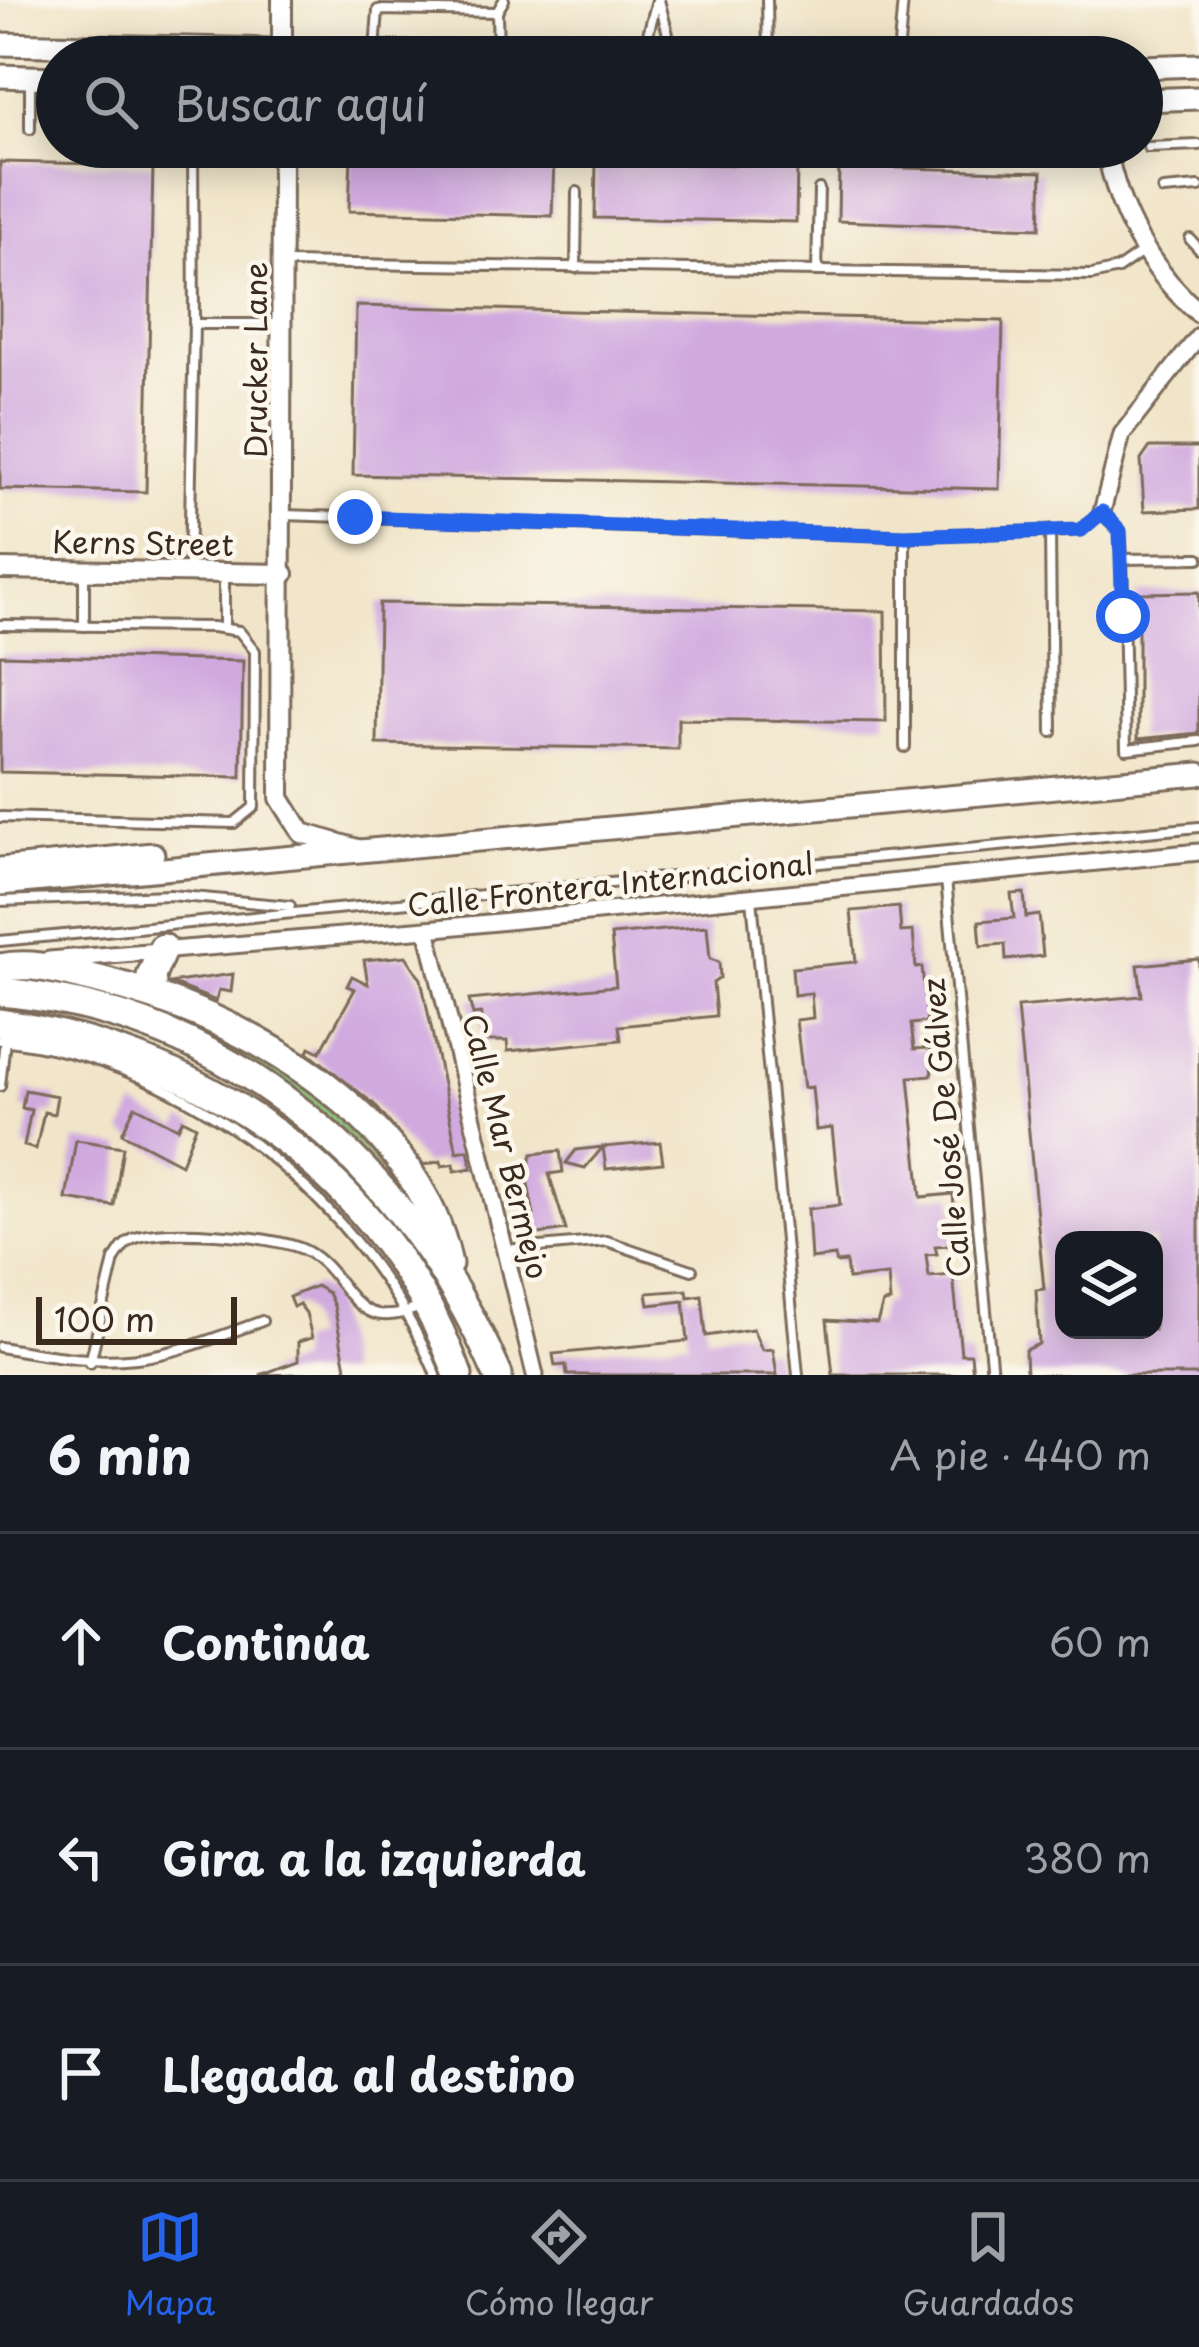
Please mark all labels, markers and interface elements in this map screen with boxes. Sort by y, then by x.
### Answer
search box [36,36,1163,168]
text: Buscar aquí [174,68,427,136]
icon: search [78,69,144,135]
street label: Drucker Lane [232,262,277,458]
route end [328,490,382,544]
street label: Kerns Street [52,518,234,566]
route start [1096,589,1150,643]
street label: Calle Frontera Internacional [405,839,815,927]
street label: Calle José De Gálvez [910,977,980,1279]
street label: Calle Mar Bermejo [452,1009,562,1283]
map controls [1055,1231,1163,1339]
button: layers [1055,1231,1163,1339]
scale bar [36,1291,237,1344]
text: 100 m [54,1293,155,1343]
text: 6 min [48,1415,192,1492]
text: A pie · 440 m [889,1424,1151,1483]
text: Continúa [162,1607,370,1675]
icon: ahead [48,1608,114,1674]
text: 60 m [1049,1611,1151,1670]
text: Gira a la izquierda [162,1823,586,1891]
icon: left [48,1824,114,1890]
text: 380 m [1023,1827,1151,1886]
text: Llegada al destino [162,2039,575,2107]
icon: arrive [48,2040,114,2106]
tab: Mapa [125,2204,215,2326]
tab: Cómo llegar [465,2204,653,2326]
tab: Guardados [903,2204,1074,2326]

